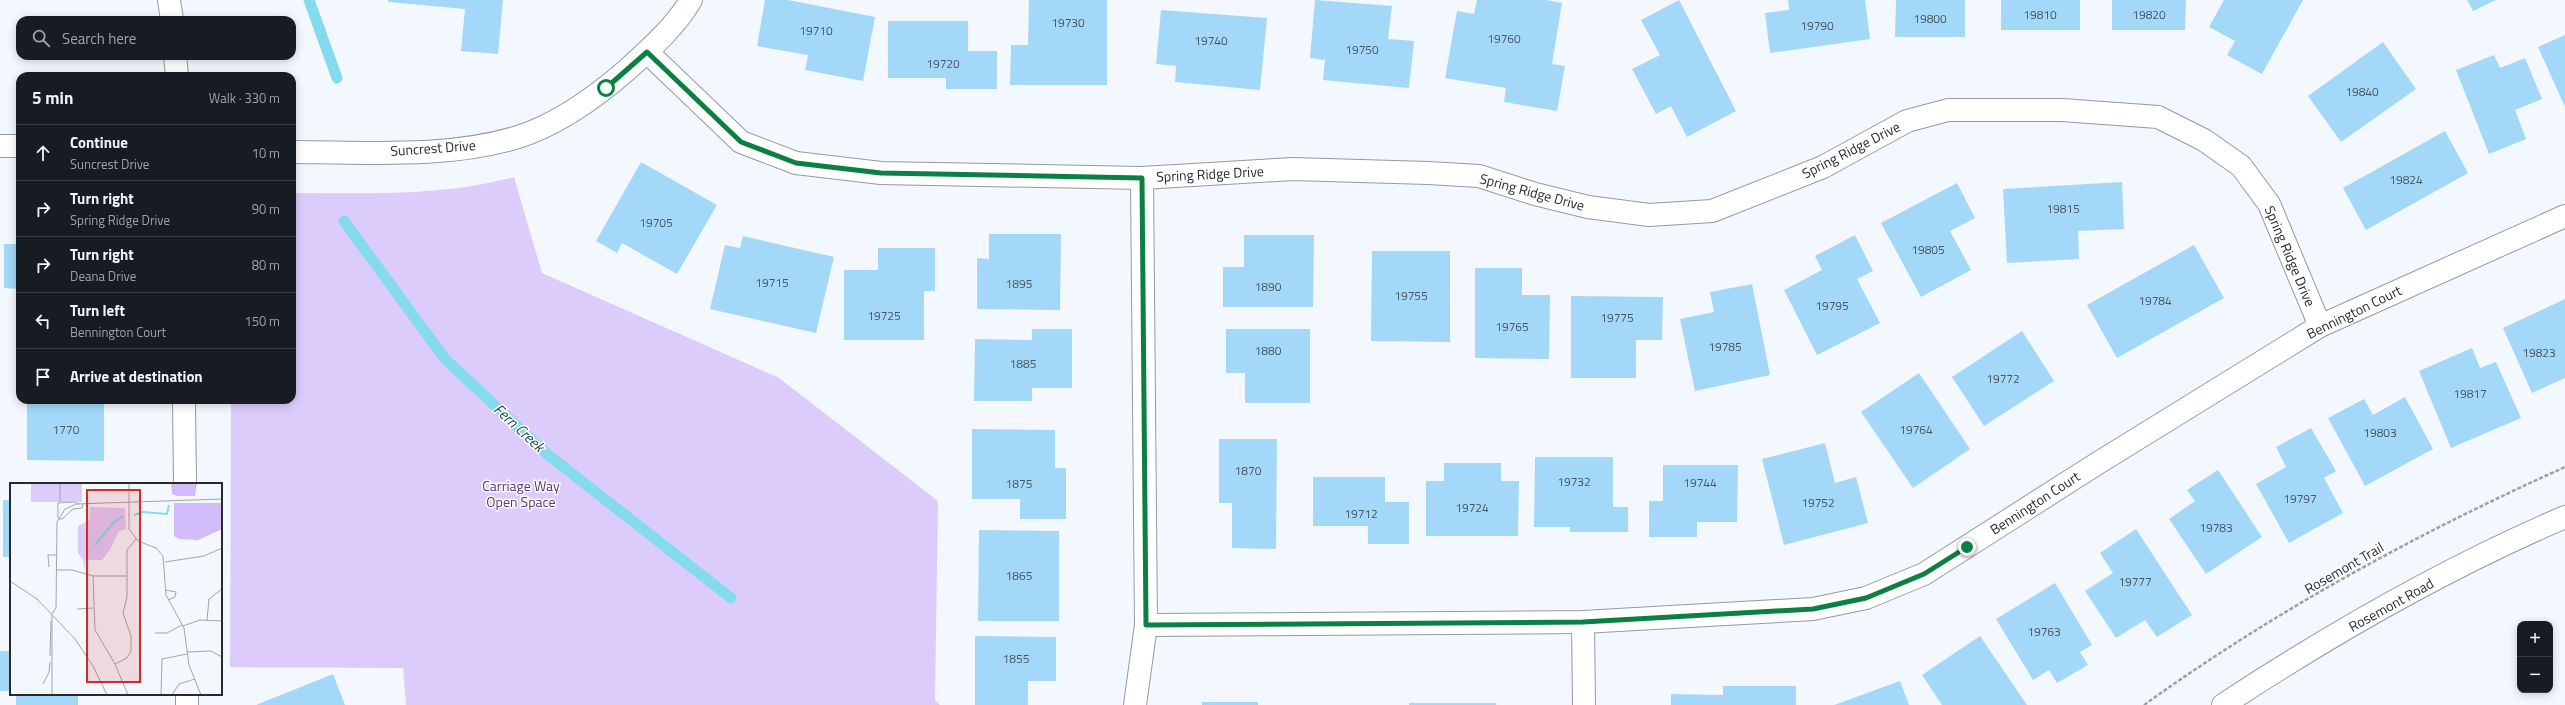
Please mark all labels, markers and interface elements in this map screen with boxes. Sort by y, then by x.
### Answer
house number: 19810 [2023,5,2057,24]
house number: 19820 [2132,5,2166,24]
house number: 19800 [1913,9,1947,28]
house number: 19730 [1051,13,1085,32]
search box [16,16,296,60]
house number: 19790 [1800,16,1834,35]
house number: 19710 [799,21,833,40]
icon: search [30,27,52,49]
text: Search here [62,27,136,50]
house number: 19760 [1487,29,1521,48]
house number: 19740 [1194,31,1228,50]
house number: 19750 [1345,40,1379,59]
house number: 19720 [926,54,960,73]
route start [597,79,615,97]
house number: 19840 [2345,82,2379,101]
text: 5 min [32,85,73,111]
text: Walk · 330 m [209,88,280,108]
street label: Spring Ridge Drive [1798,116,1904,183]
text: Continue [70,131,128,154]
street label: Suncrest Drive [390,134,476,161]
icon: ahead [32,142,54,164]
text: 10 m [252,143,280,163]
text: Suncrest Drive [70,154,149,174]
street label: Spring Ridge Drive [1156,160,1264,187]
street label: Spring Ridge Drive [1477,167,1587,216]
house number: 19824 [2389,170,2423,189]
text: Turn right [70,187,134,210]
icon: right [32,198,54,220]
text: 90 m [252,199,280,219]
house number: 19815 [2046,199,2080,218]
street label: Spring Ridge Drive [2260,202,2321,309]
text: Spring Ridge Drive [70,210,170,230]
house number: 19705 [639,213,673,232]
house number: 19805 [1911,240,1945,259]
text: Turn right [70,243,134,266]
icon: right [32,254,54,276]
text: 80 m [252,255,280,275]
text: Deana Drive [70,266,136,286]
house number: 19715 [755,273,789,292]
house number: 1895 [1006,274,1033,293]
house number: 1890 [1255,277,1282,296]
street label: Bennington Court [2303,279,2405,344]
house number: 19755 [1394,286,1428,305]
house number: 19784 [2138,291,2172,310]
house number: 19795 [1815,296,1849,315]
text: Turn left [70,299,125,322]
house number: 19725 [867,306,901,325]
house number: 19775 [1600,308,1634,327]
icon: left [32,310,54,332]
text: 150 m [244,311,280,331]
house number: 19765 [1495,317,1529,336]
text: Bennington Court [70,322,166,342]
house number: 19785 [1708,337,1742,356]
house number: 1880 [1255,341,1282,360]
house number: 19823 [2522,343,2556,362]
house number: 1885 [1010,354,1037,373]
text: Arrive at destination [70,365,203,388]
icon: arrive [32,366,54,388]
house number: 19772 [1986,369,2020,388]
house number: 19817 [2453,384,2487,403]
water label: Fern Creek [489,398,552,459]
house number: 1770 [53,420,80,439]
house number: 19764 [1899,420,1933,439]
house number: 19803 [2363,423,2397,442]
house number: 1870 [1235,461,1262,480]
street label: Bennington Court [1986,466,2084,540]
house number: 19732 [1557,472,1591,491]
house number: 19744 [1683,473,1717,492]
house number: 1875 [1006,474,1033,493]
park label: Carriage Way Open Space [482,475,560,512]
inset map [10,483,222,695]
house number: 19797 [2283,489,2317,508]
house number: 19752 [1801,493,1835,512]
house number: 19724 [1455,498,1489,517]
house number: 19712 [1344,504,1378,523]
house number: 19783 [2199,518,2233,537]
street label: Rosemont Trail [2300,536,2387,599]
route end [1958,538,1976,556]
house number: 1865 [1006,566,1033,585]
house number: 19777 [2118,572,2152,591]
street label: Rosemont Road [2344,573,2437,637]
map controls [2517,621,2553,693]
button: + [2517,621,2553,657]
house number: 19763 [2027,622,2061,641]
house number: 1855 [1003,649,1030,668]
button: − [2517,657,2553,693]

